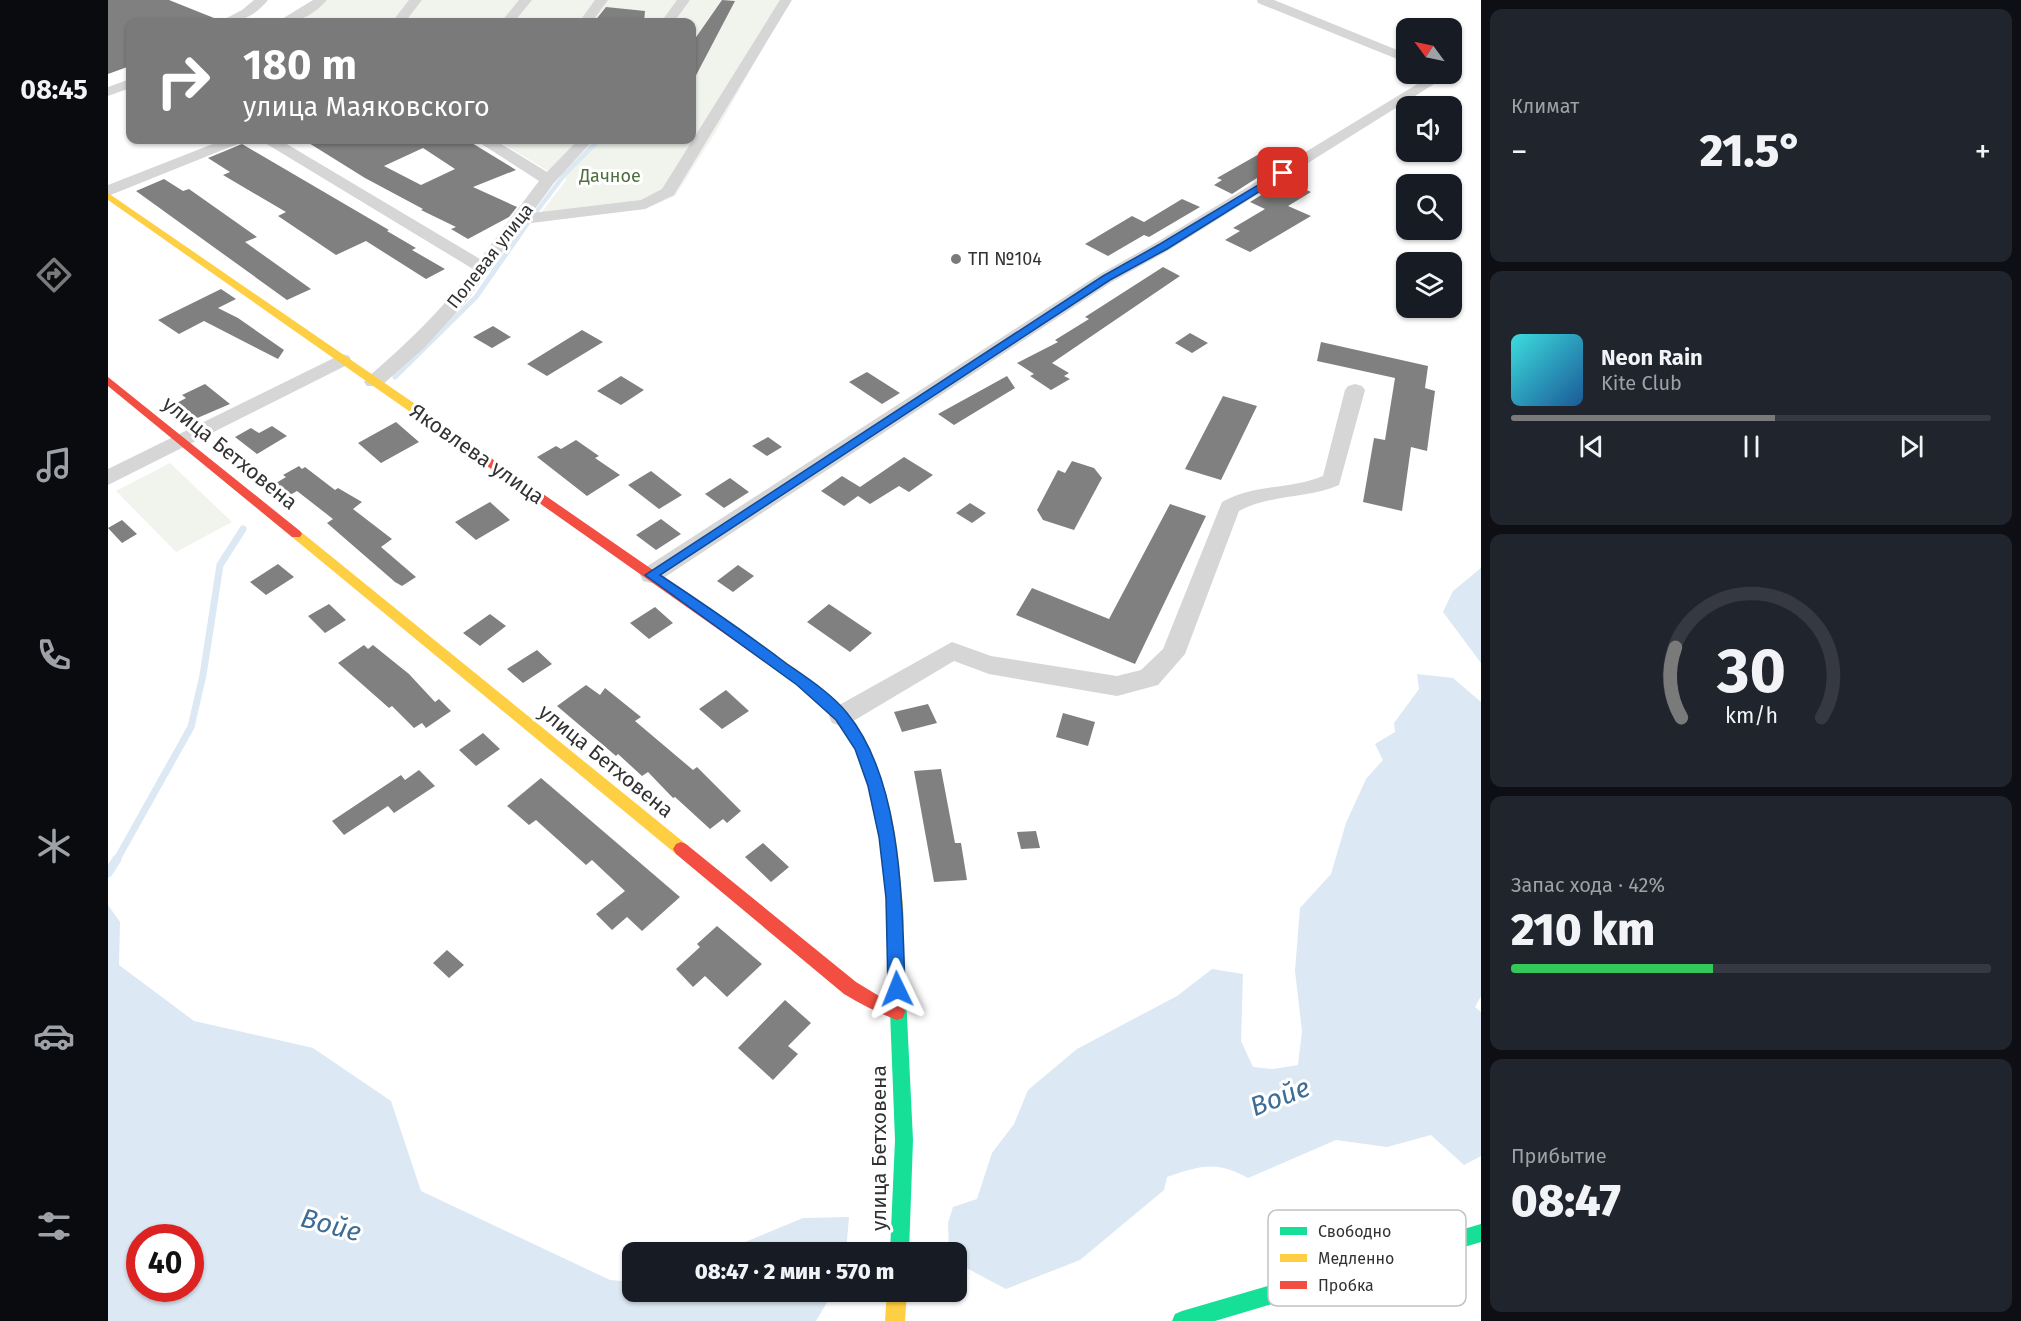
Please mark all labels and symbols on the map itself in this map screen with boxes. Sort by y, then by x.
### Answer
north arrow [1396,18,1462,84]
pin [1257,147,1308,198]
park label: Дачное [578,165,641,187]
street label: Полевая улица [442,199,538,313]
place label: ТП №104 [968,248,1042,270]
marker: ТП №104 [949,252,963,266]
street label: улица Бетховена [157,391,303,515]
street label: Яковлева улица [405,398,549,510]
street label: улица Бетховена [533,699,679,823]
position arrow [865,957,929,1021]
street label: улица Бетховена [866,1065,892,1231]
water label: Войе [1246,1071,1314,1123]
water label: Войе [297,1202,365,1248]
legend [1268,1210,1466,1306]
text: Свободно [1318,1222,1391,1241]
speed limit sign: 40 [126,1224,204,1302]
text: Медленно [1318,1249,1394,1268]
text: Пробка [1318,1276,1374,1295]

